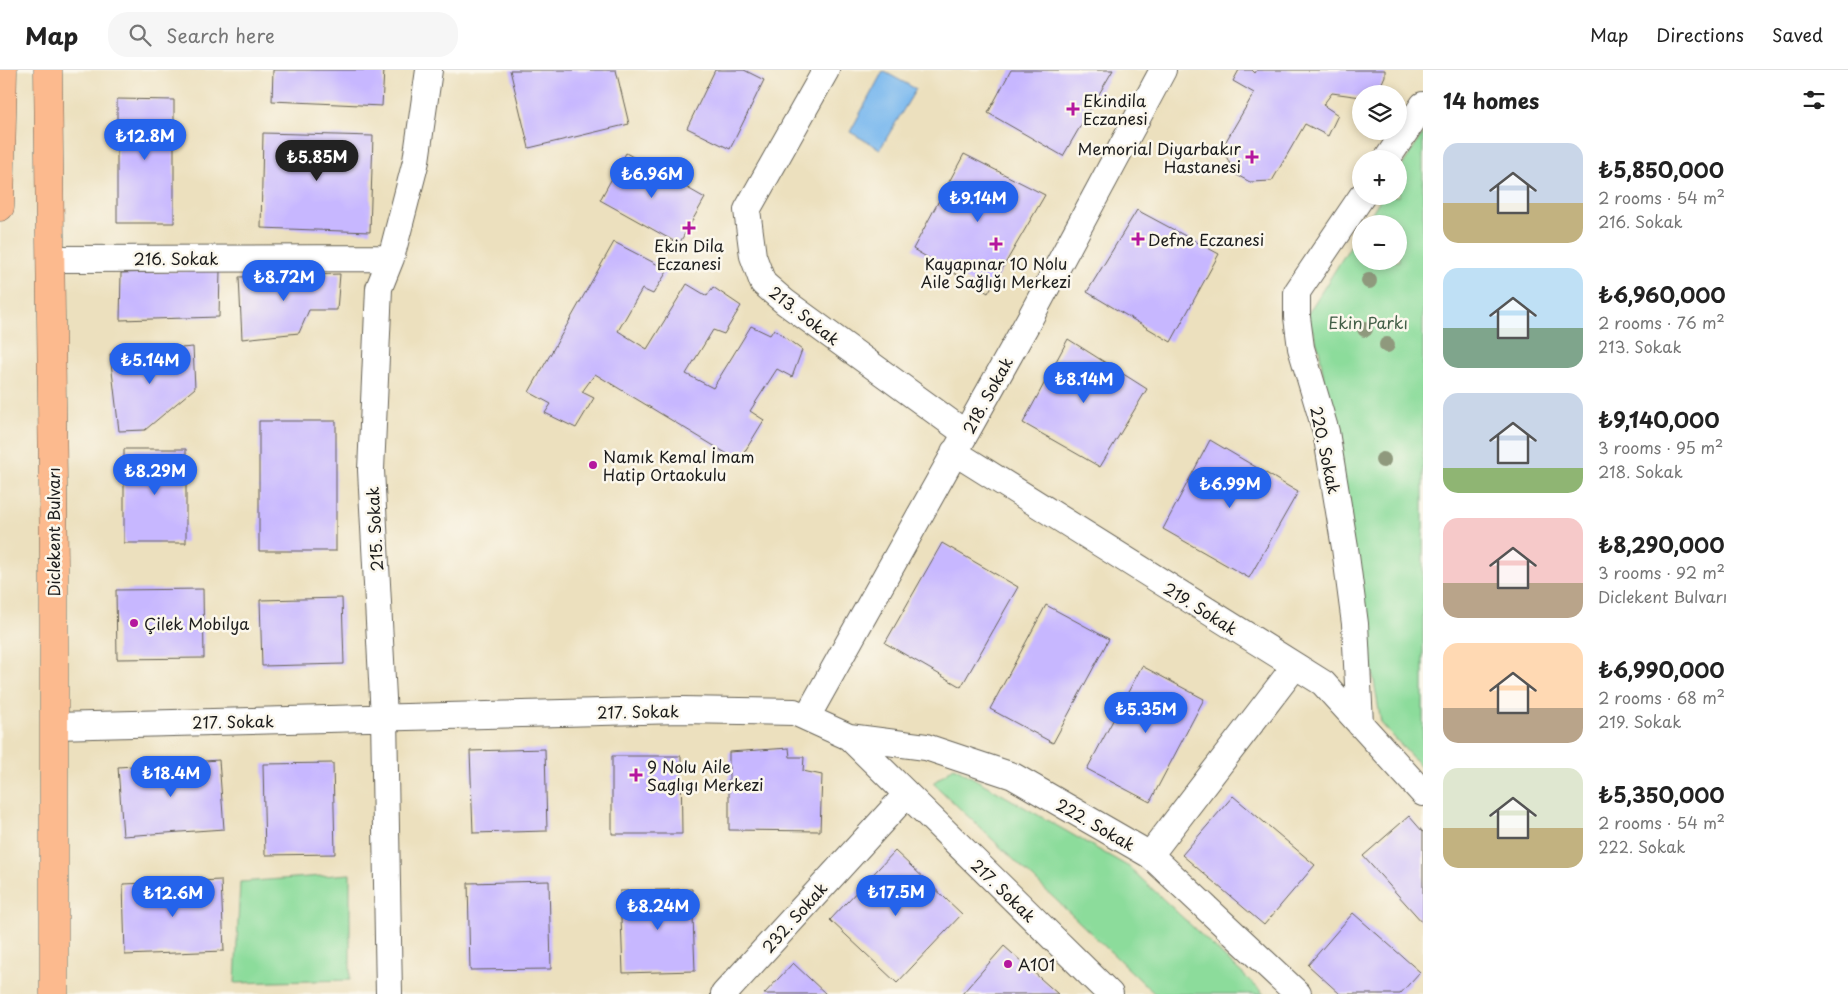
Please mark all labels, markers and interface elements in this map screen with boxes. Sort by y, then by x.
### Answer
search box [108,12,458,57]
text: Map [25,17,78,53]
icon: search [126,21,154,49]
text: Search here [166,21,275,49]
text: Map [1590,21,1628,48]
text: Directions [1656,21,1744,48]
text: Saved [1772,21,1823,48]
text: 14 homes [1443,84,1539,116]
map controls [1352,85,1407,270]
button: layers [1352,85,1407,140]
icon: filters [1800,86,1828,114]
place label: Ekindila Eczanesi [1083,88,1148,130]
marker: Ekindila Eczanesi [1067,103,1079,115]
pin: ₺12.8M [104,118,186,161]
text: ₺12.8M [115,123,175,147]
place label: Memorial Diyarbakır Hastanesi [1078,136,1242,178]
pin: ₺5.85M [276,140,358,182]
text: ₺5.85M [286,144,348,168]
marker: Memorial Diyarbakır Hastanesi [1245,150,1259,164]
button: + [1352,150,1407,205]
text: ₺5,850,000 [1598,153,1724,185]
pin: ₺6.96M [611,156,693,199]
text: ₺6.96M [621,161,683,185]
icon: home [1483,163,1543,223]
pin: ₺9.14M [937,180,1019,223]
text: ₺9.14M [949,185,1007,209]
text: 2 rooms · 54 m² [1598,185,1725,209]
text: 216. Sokak [1598,209,1683,233]
button: − [1352,215,1407,270]
marker: Ekin Dila Eczanesi [683,222,695,234]
place label: Defne Eczanesi [1148,227,1264,251]
place label: Ekin Dila Eczanesi [654,233,724,275]
marker: Defne Eczanesi [1132,233,1144,245]
marker: Kayapınar 10 Nolu Aile Sağlığı Merkezi [989,237,1003,251]
street label: 216. Sokak [134,246,218,270]
place label: Kayapınar 10 Nolu Aile Sağlığı Merkezi [921,251,1071,293]
pin: ₺8.72M [243,260,325,302]
text: ₺8.72M [253,264,315,288]
text: ₺6,960,000 [1598,278,1726,310]
street label: 213. Sokak [765,280,845,350]
icon: home [1483,288,1543,348]
park label: Ekin Parkı [1328,310,1408,334]
text: 2 rooms · 76 m² [1598,310,1725,334]
text: 213. Sokak [1598,334,1681,358]
pin: ₺5.14M [109,342,191,385]
text: ₺5.14M [121,347,179,371]
street label: 218. Sokak [956,352,1018,438]
pin: ₺8.14M [1043,362,1125,404]
text: ₺8.14M [1055,366,1113,390]
text: ₺9,140,000 [1598,403,1719,435]
street label: 220. Sokak [1305,404,1347,496]
icon: home [1483,413,1543,473]
text: 3 rooms · 95 m² [1598,435,1723,459]
place label: Namık Kemal İmam Hatip Ortaokulu [603,444,754,486]
pin: ₺8.29M [114,454,196,496]
text: ₺8.29M [124,458,186,482]
marker: Namık Kemal İmam Hatip Ortaokulu [587,459,599,471]
text: 218. Sokak [1598,459,1683,483]
pin: ₺6.99M [1189,466,1271,509]
street label: Diclekent Bulvarı [41,467,65,597]
text: ₺6.99M [1199,471,1261,495]
street label: 215. Sokak [360,486,388,572]
text: ₺8,290,000 [1598,528,1725,560]
icon: home [1483,538,1543,598]
text: 3 rooms · 92 m² [1598,560,1725,584]
street label: 219. Sokak [1159,576,1243,640]
text: Diclekent Bulvarı [1598,584,1727,608]
place label: Çilek Mobilya [144,611,249,635]
marker: Çilek Mobilya [128,617,140,629]
text: ₺6,990,000 [1598,653,1725,685]
icon: home [1483,663,1543,723]
text: 2 rooms · 68 m² [1598,685,1725,709]
pin: ₺5.35M [1105,692,1187,734]
text: ₺5.35M [1115,696,1177,720]
street label: 217. Sokak [597,698,679,724]
street label: 217. Sokak [192,708,274,734]
text: 219. Sokak [1598,709,1681,733]
place label: 9 Nolu Aile Saglıgı Merkezi [647,754,764,796]
pin: ₺18.4M [130,756,212,798]
text: ₺18.4M [142,760,200,784]
marker: 9 Nolu Aile Saglıgı Merkezi [629,768,643,782]
text: ₺5,350,000 [1598,778,1725,810]
icon: home [1483,788,1543,848]
street label: 222. Sokak [1052,792,1140,856]
text: 2 rooms · 54 m² [1598,810,1725,834]
text: 222. Sokak [1598,834,1685,858]
street label: 217. Sokak [966,853,1042,927]
pin: ₺17.5M [855,874,937,917]
pin: ₺12.6M [132,876,214,918]
street label: 232. Sokak [756,876,832,958]
text: ₺17.5M [867,879,925,903]
text: ₺12.6M [143,880,203,904]
pin: ₺8.24M [617,888,699,931]
text: ₺8.24M [627,893,689,917]
place label: A101 [1018,952,1055,976]
marker: A101 [1002,958,1014,970]

